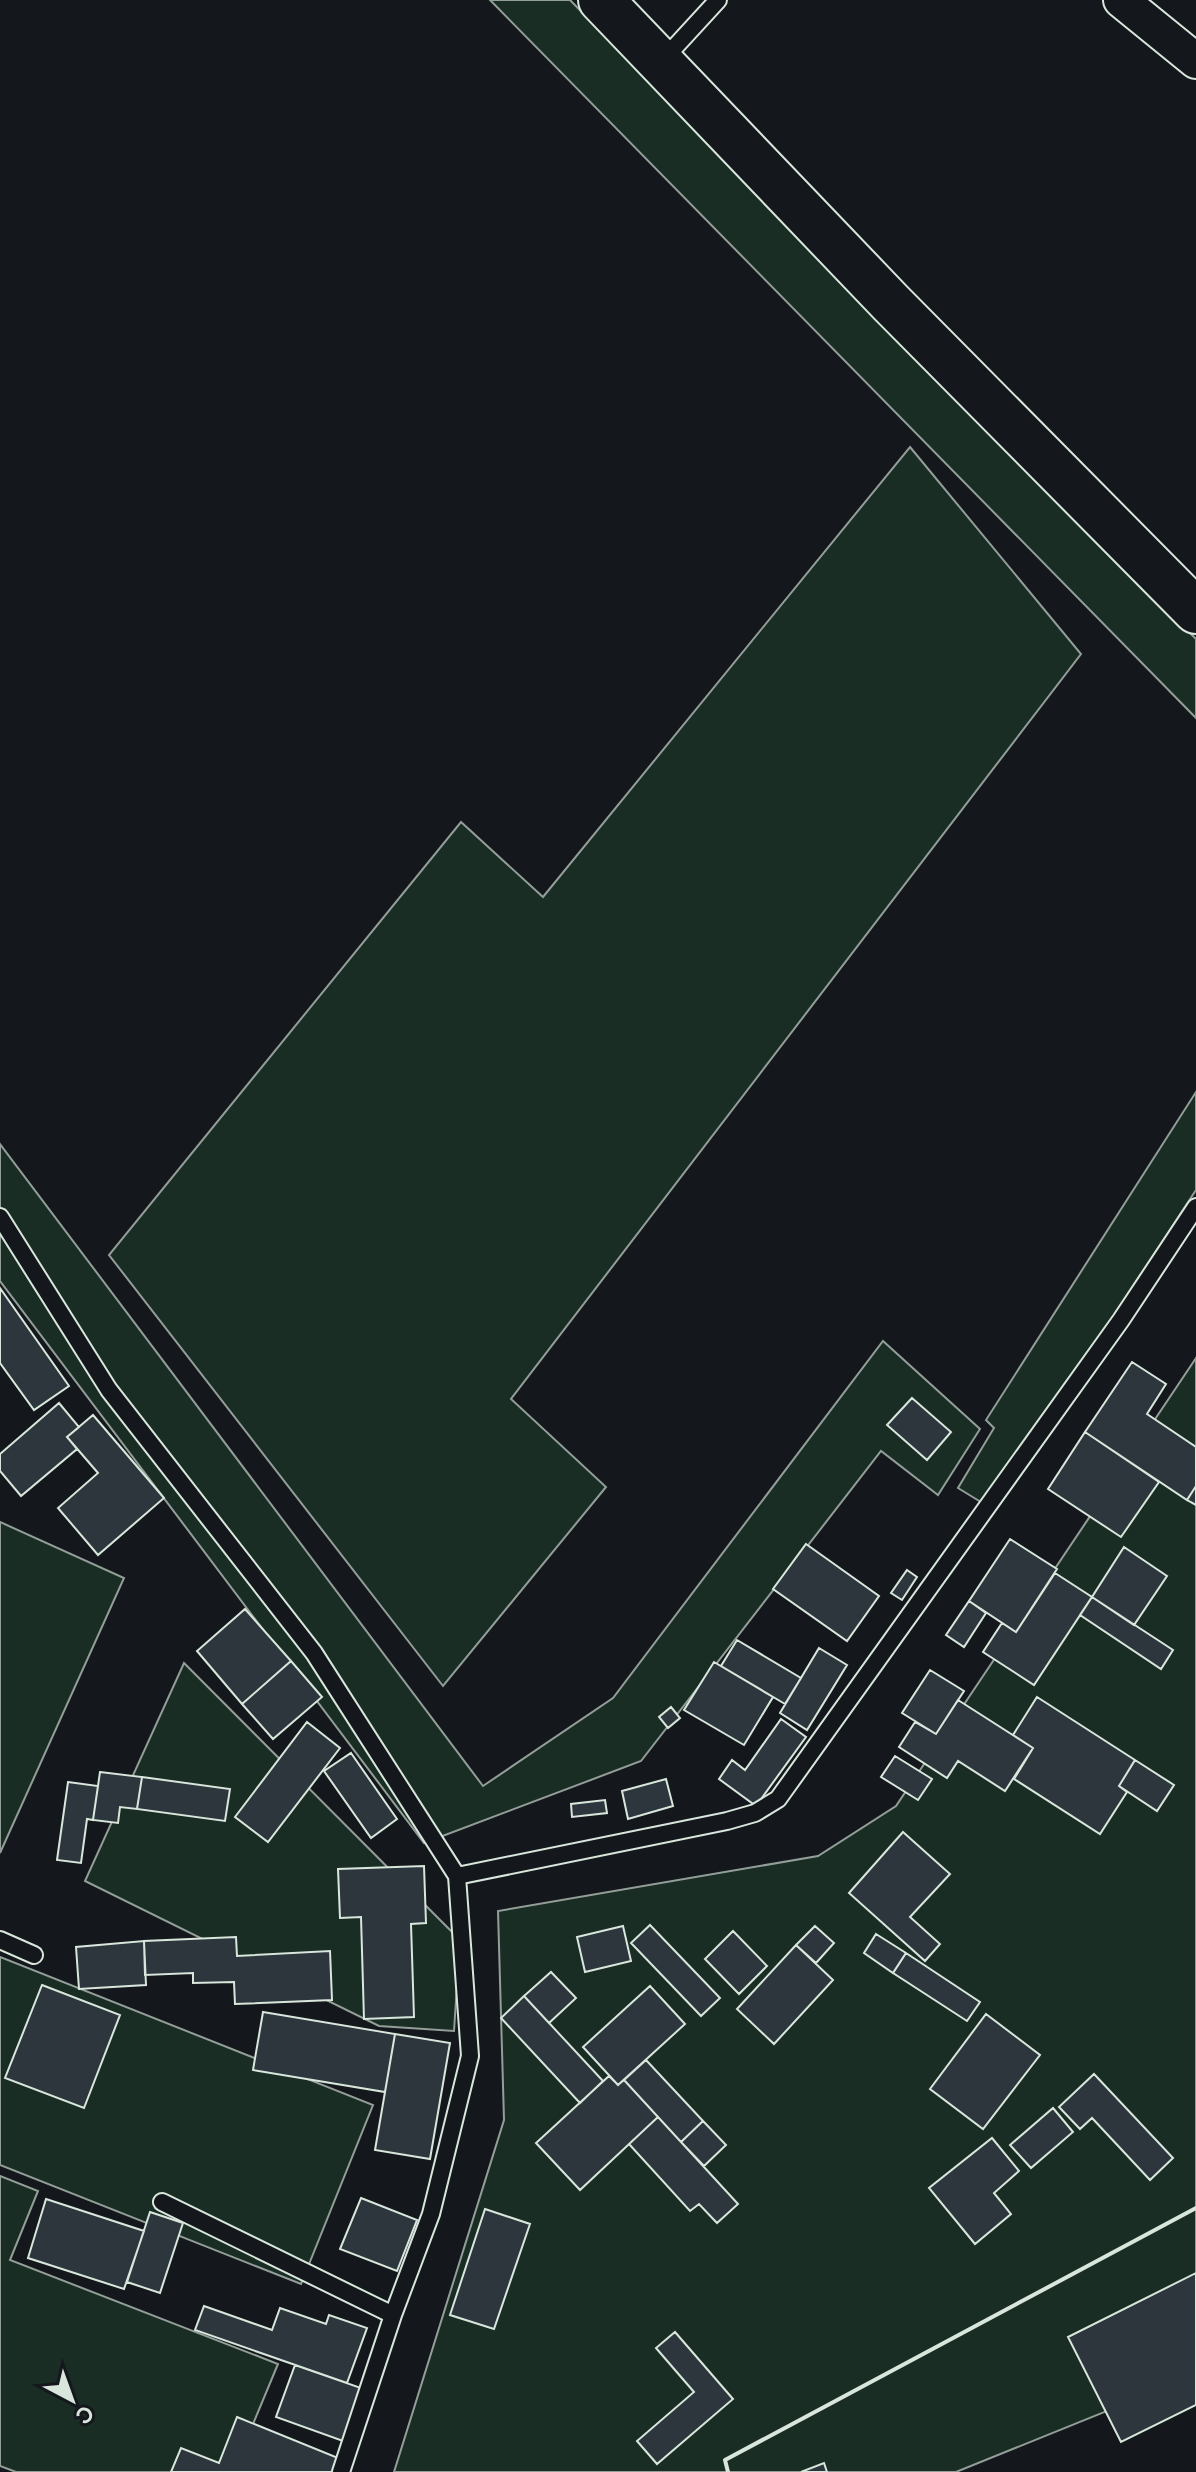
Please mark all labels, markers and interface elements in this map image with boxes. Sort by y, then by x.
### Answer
north arrow [32,2360,112,2440]
text: С [71,2400,99,2430]

